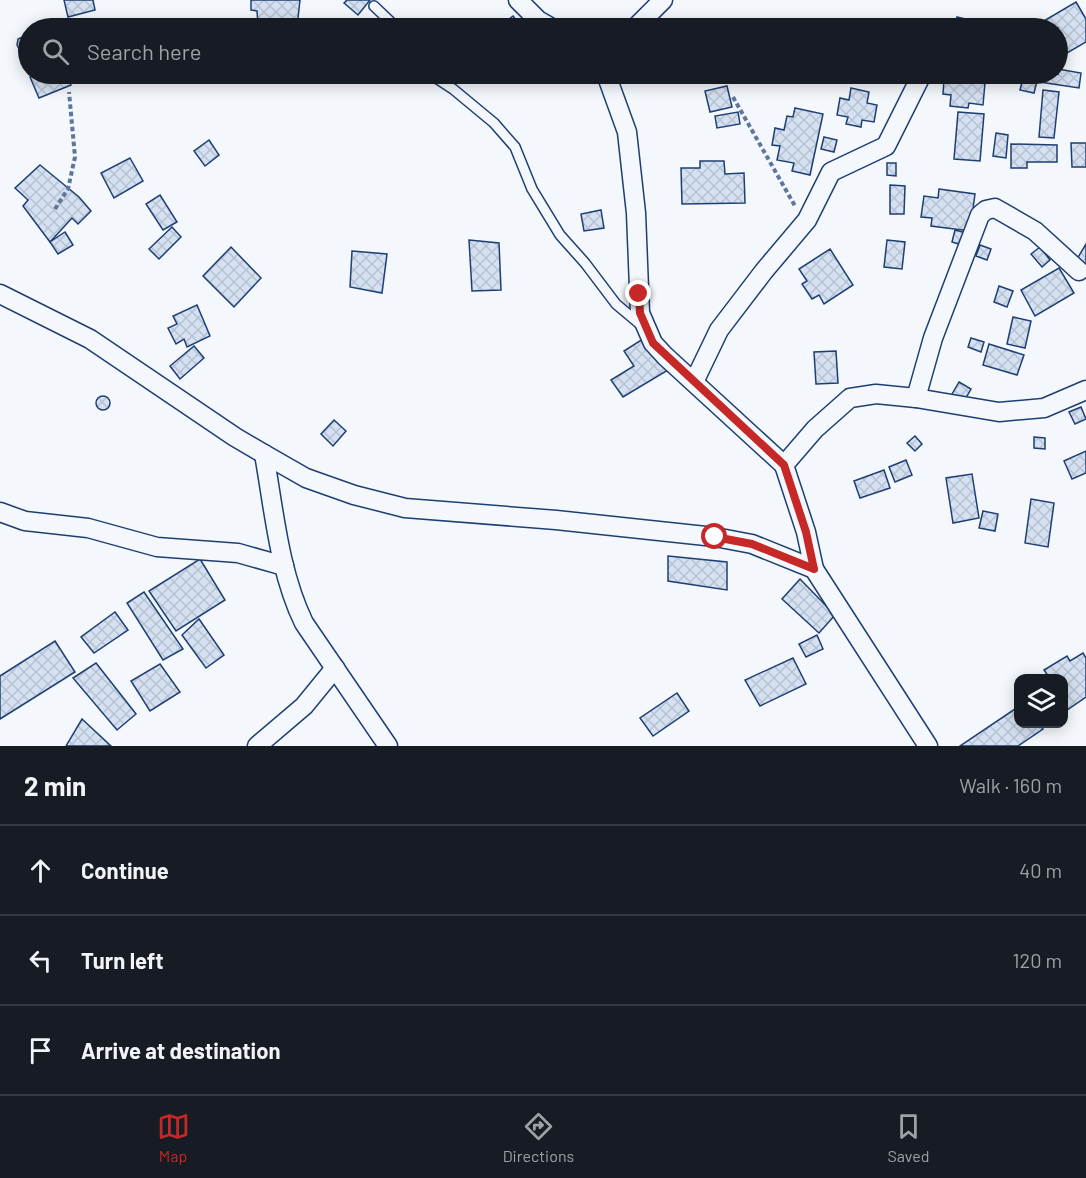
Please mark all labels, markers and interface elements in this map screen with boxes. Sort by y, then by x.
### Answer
search box [18,18,1068,84]
icon: search [39,35,72,68]
text: Search here [87,38,201,64]
route end [625,280,651,306]
route start [701,523,727,549]
map controls [1014,674,1068,728]
button: layers [1014,674,1068,728]
text: 2 min [24,770,86,801]
text: Walk · 160 m [959,773,1062,797]
icon: ahead [24,854,57,887]
text: Continue [81,857,169,883]
text: 40 m [1019,858,1062,882]
icon: left [24,944,57,977]
text: Turn left [81,947,164,973]
text: 120 m [1012,948,1062,972]
icon: arrive [24,1034,57,1067]
text: Arrive at destination [81,1037,280,1063]
tab: Map [157,1110,190,1165]
tab: Directions [503,1110,574,1165]
tab: Saved [887,1110,929,1165]

